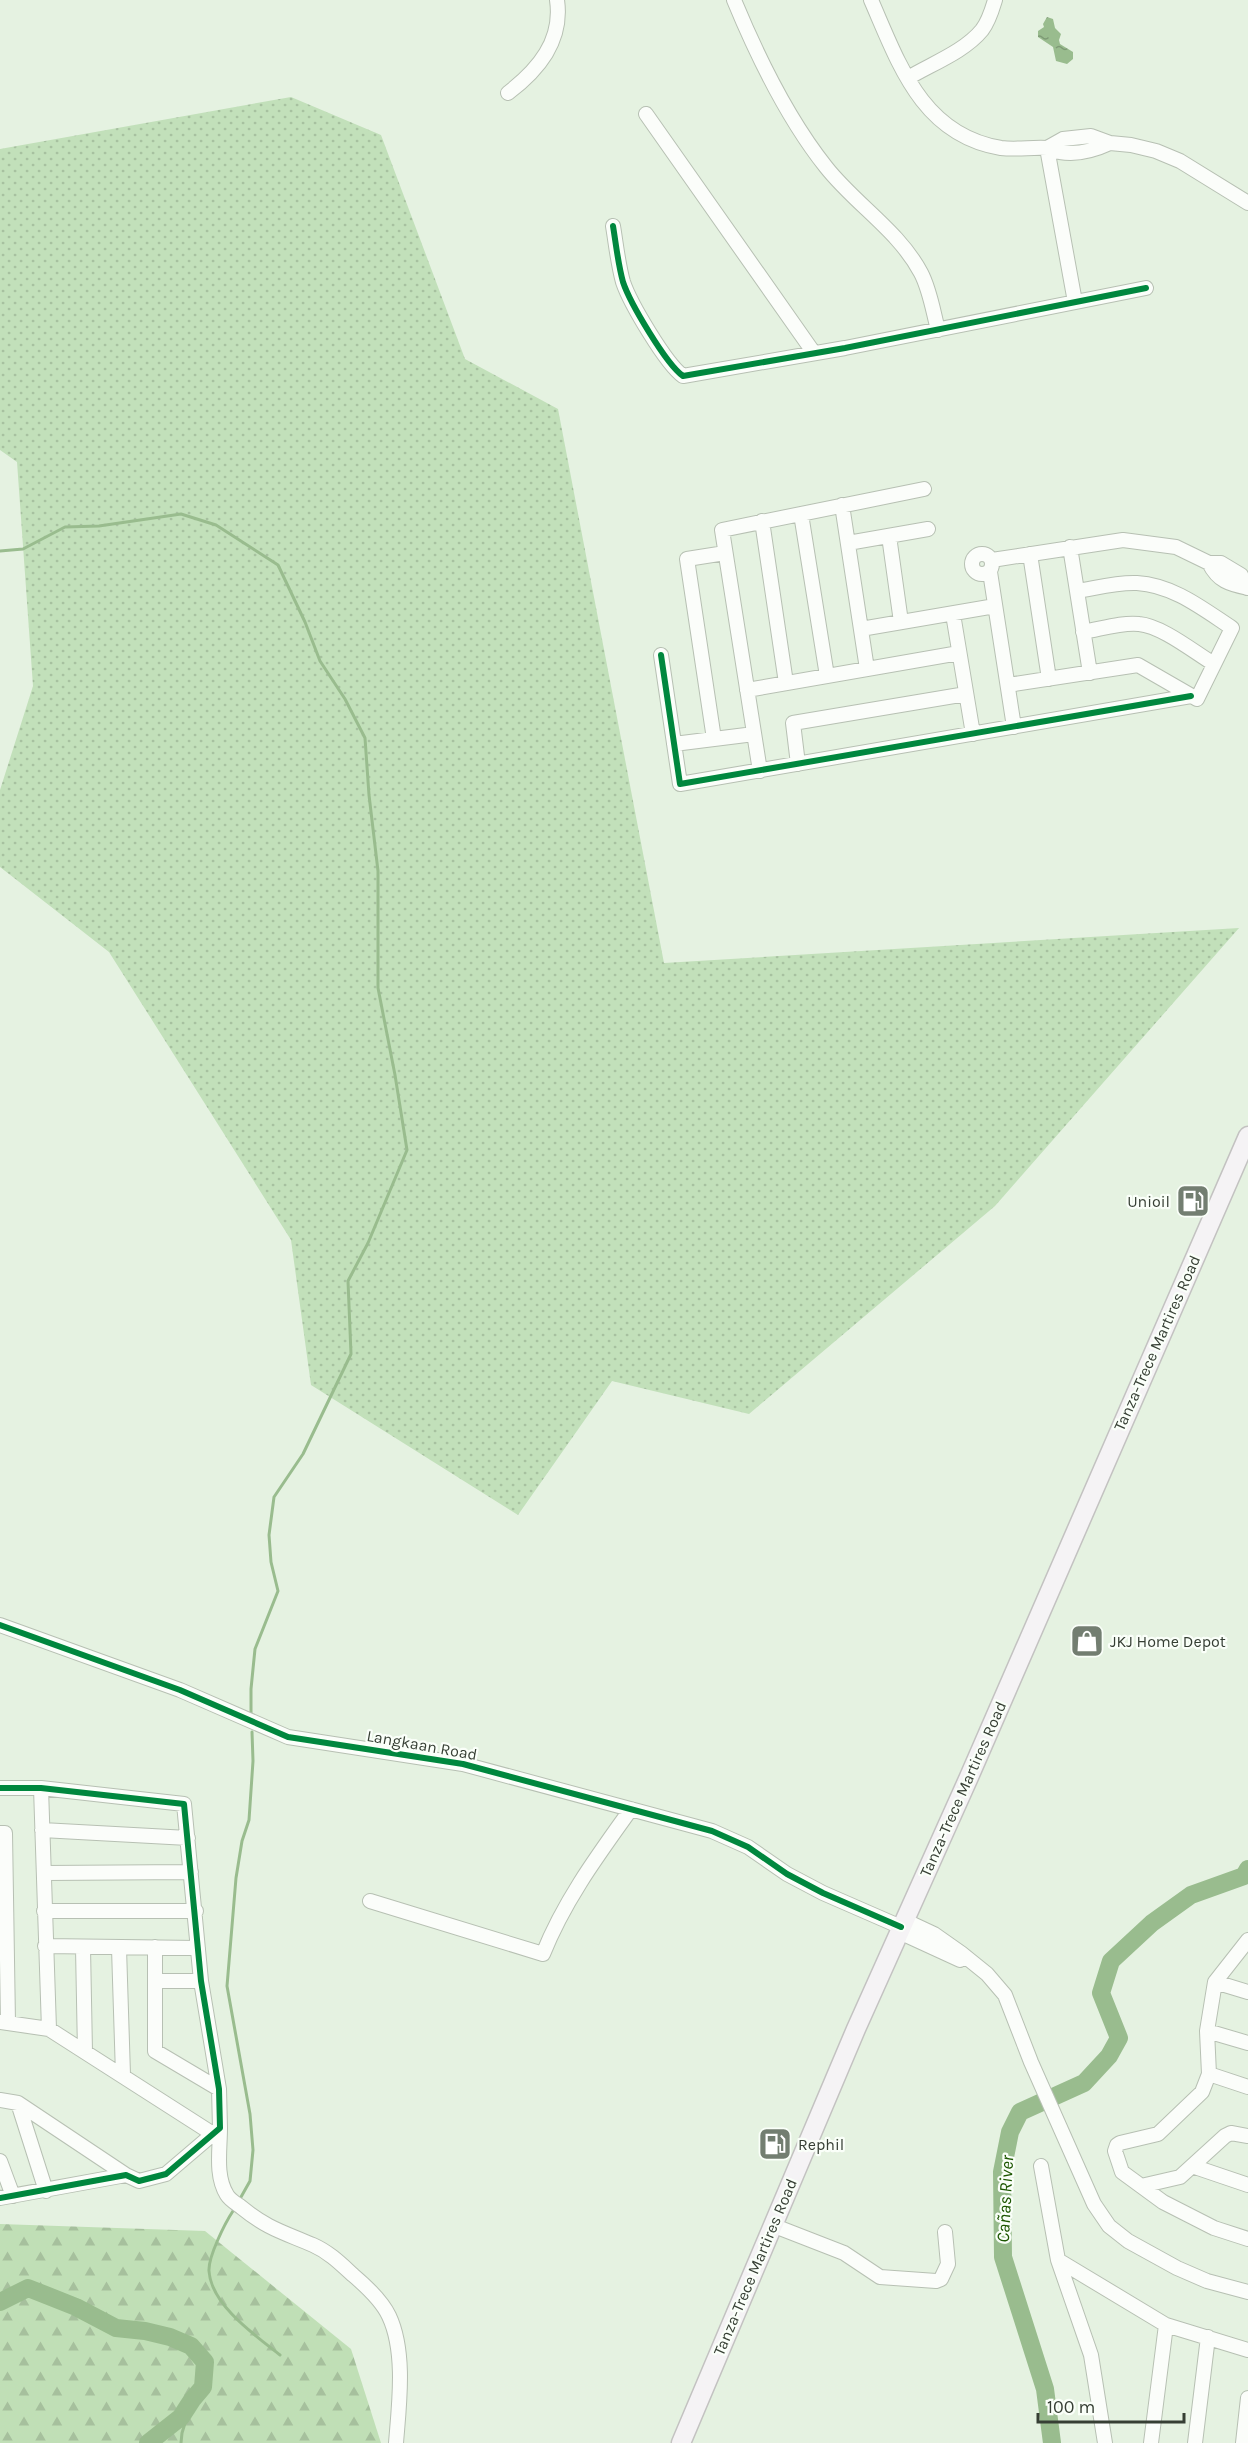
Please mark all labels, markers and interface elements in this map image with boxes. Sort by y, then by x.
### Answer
fuel station icon: Unioil [1175,1183,1211,1219]
place label: Unioil [1127,1192,1170,1211]
street label: Tanza-Trece Martires Road [1110,1252,1204,1434]
shop icon: JKJ Home Depot [1069,1623,1105,1659]
place label: JKJ Home Depot [1110,1632,1226,1651]
street label: Tanza-Trece Martires Road [916,1698,1010,1880]
street label: Langkaan Road [365,1726,479,1764]
fuel station icon: Rephil [757,2126,793,2162]
place label: Rephil [798,2135,844,2154]
water label: Cañas River [992,2154,1018,2243]
street label: Tanza-Trece Martires Road [709,2176,801,2358]
scale bar [1038,2386,1184,2424]
text: 100 m [1047,2396,1095,2418]

